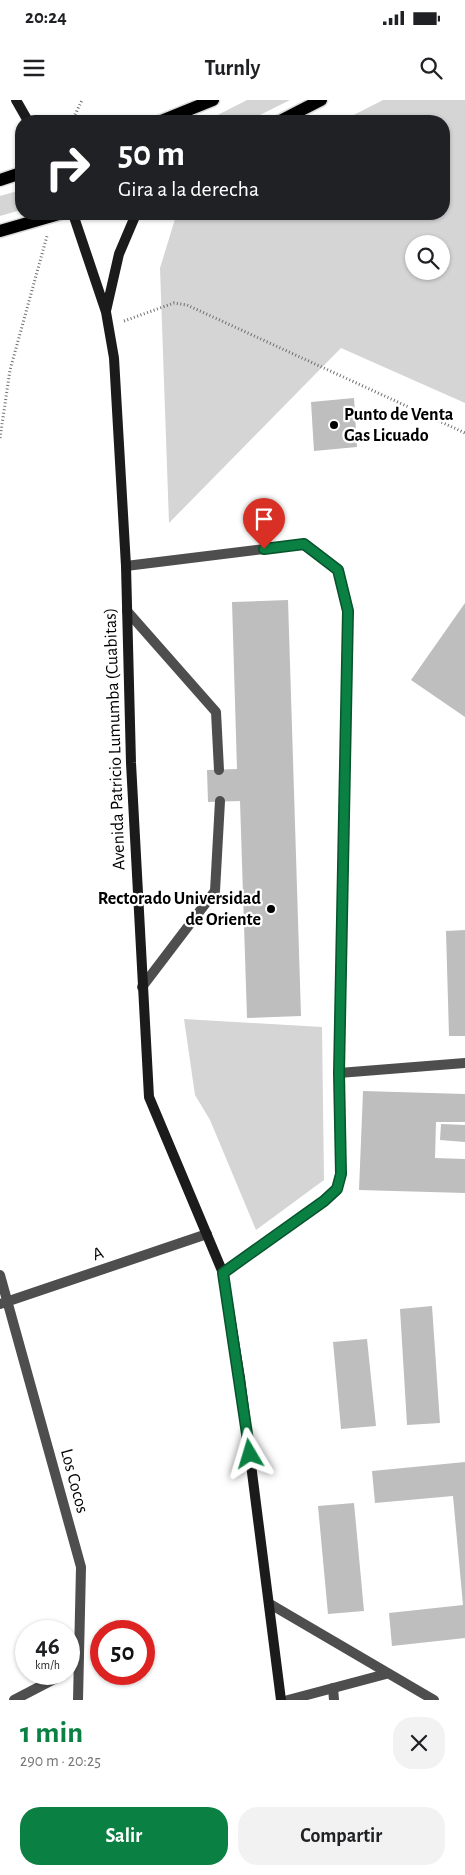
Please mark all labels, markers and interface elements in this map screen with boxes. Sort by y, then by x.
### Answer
text: 20:24 [25,8,67,27]
icon: menu [20,54,48,82]
icon: search [417,54,445,82]
text: Turnly [205,57,260,79]
icon: right [35,135,100,200]
text: 50 m [118,137,185,172]
text: Gira a la derecha [118,178,259,200]
map controls [405,235,450,280]
button: search [405,235,450,280]
place label: Punto de Venta Gas Licuado [344,406,454,445]
marker: Punto de Venta Gas Licuado [328,419,340,431]
pin [243,498,285,549]
icon: arrive [250,505,278,533]
street label: Avenida Patricio Lumumba (Cuabitas) [101,607,129,871]
place label: Rectorado Universidad de Oriente [98,890,262,929]
marker: Rectorado Universidad de Oriente [265,903,277,915]
street label: A [90,1244,106,1264]
position arrow [223,1427,275,1479]
street label: Los Cocos [57,1447,91,1515]
speed limit sign: 50 [90,1620,155,1685]
text: 46 [35,1634,60,1659]
text: km/h [35,1659,60,1671]
button: close [393,1717,445,1769]
text: 1 min [20,1718,83,1748]
text: 290 m · 20:25 [20,1753,101,1769]
button: Salir [20,1807,228,1865]
button: Compartir [238,1807,445,1865]

